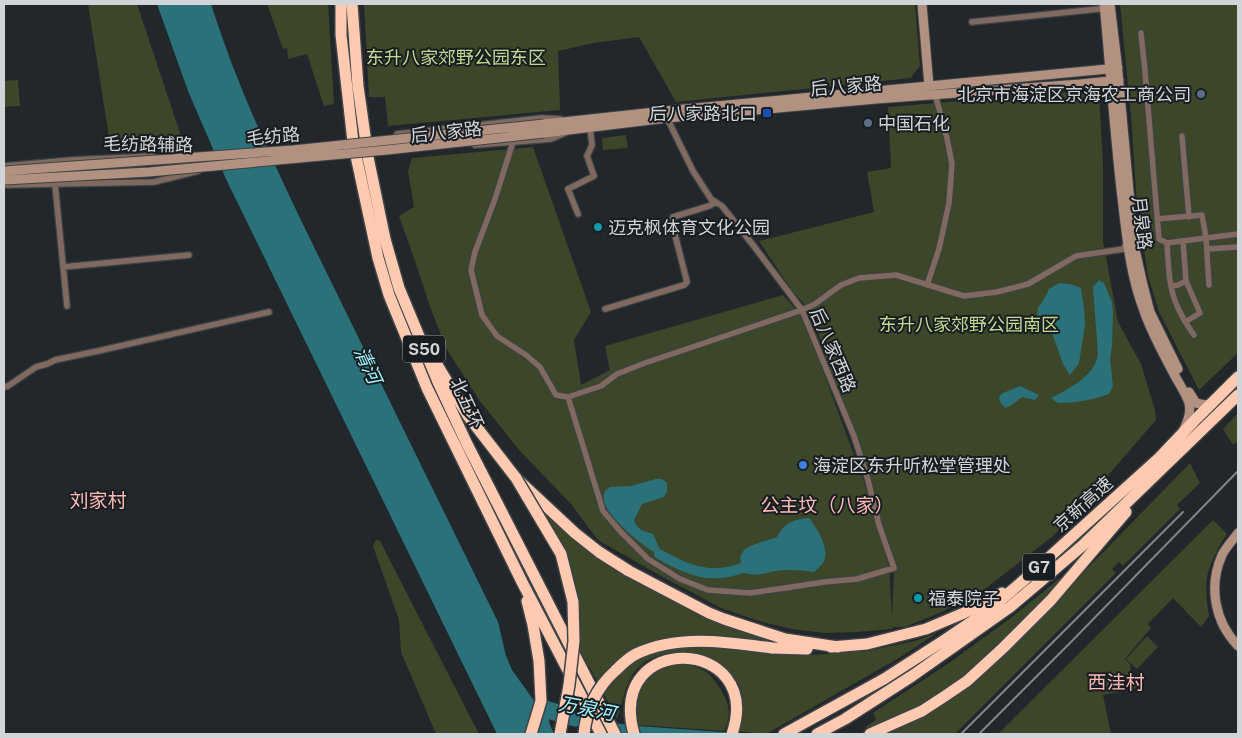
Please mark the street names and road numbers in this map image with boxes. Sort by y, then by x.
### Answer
street label: 后八家路 [809,72,883,100]
street label: 后八家路 [409,118,483,146]
street label: 毛纺路 [245,123,301,149]
street label: 毛纺路辅路 [103,133,193,155]
street label: 月泉路 [1128,195,1156,251]
street label: 后八家西路 [806,304,860,396]
road number: S50 [403,336,445,362]
street label: 北五环 [446,374,488,432]
street label: 京新高速 [1049,472,1117,536]
road number: G7 [1023,554,1055,580]

